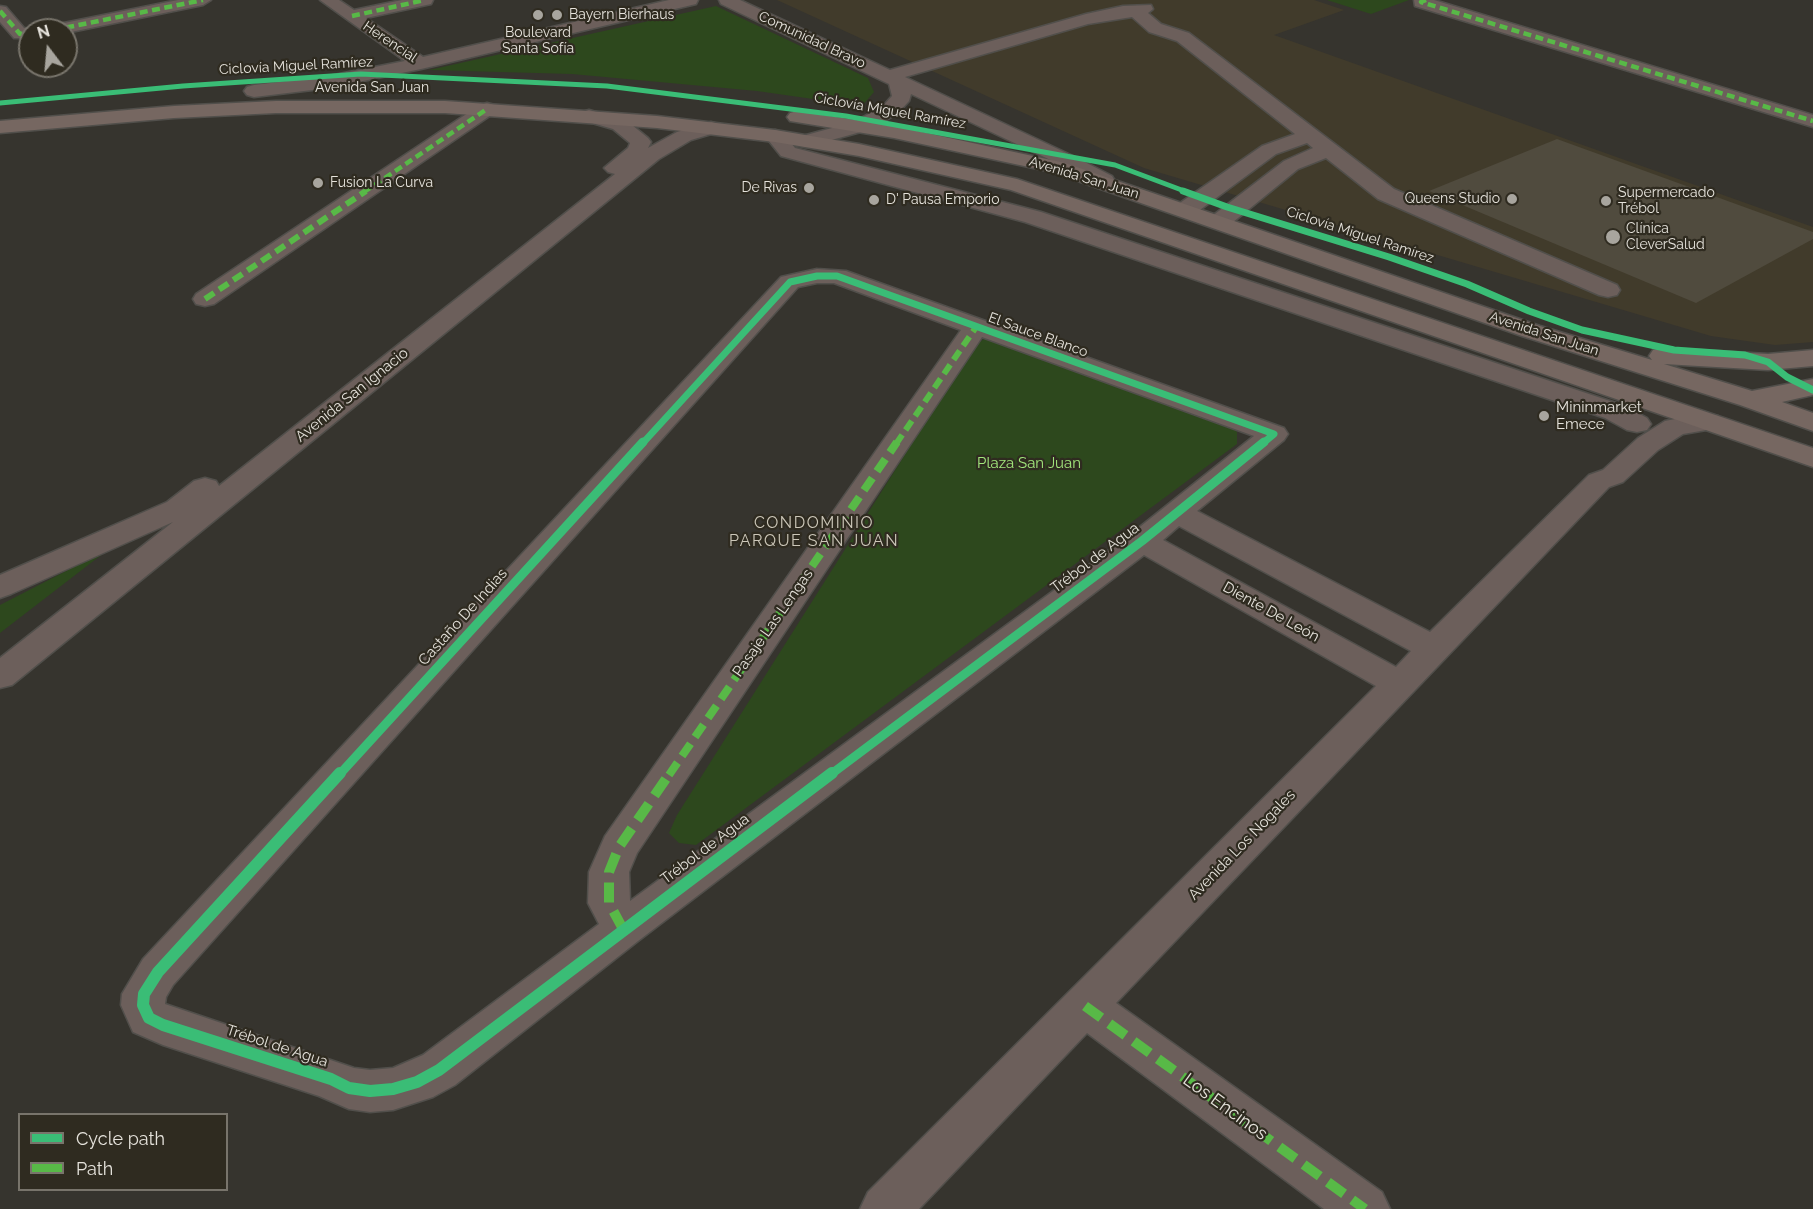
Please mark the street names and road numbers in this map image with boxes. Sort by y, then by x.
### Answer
street label: Comunidad Bravo [756,8,868,72]
street label: Herencial [360,18,420,66]
street label: Ciclovía Miguel Ramírez [219,54,373,78]
street label: Avenida San Juan [315,80,429,96]
street label: Ciclovía Miguel Ramírez [813,89,967,133]
street label: Avenida San Juan [1027,153,1141,203]
street label: Ciclovía Miguel Ramírez [1284,203,1436,267]
street label: Avenida San Juan [1487,308,1601,360]
street label: El Sauce Blanco [986,309,1090,361]
street label: Avenida San Ignacio [292,344,412,446]
street label: Trébol de Agua [1047,519,1143,597]
street label: Castaño De Indias [415,565,511,669]
street label: Pasaje Las Lengas [729,566,817,680]
street label: Diente De León [1220,578,1322,646]
street label: Avenida Los Nogales [1185,786,1299,904]
street label: Trébol de Agua [657,810,753,888]
street label: Trébol de Agua [224,1021,330,1071]
street label: Los Encinos [1178,1069,1272,1145]

